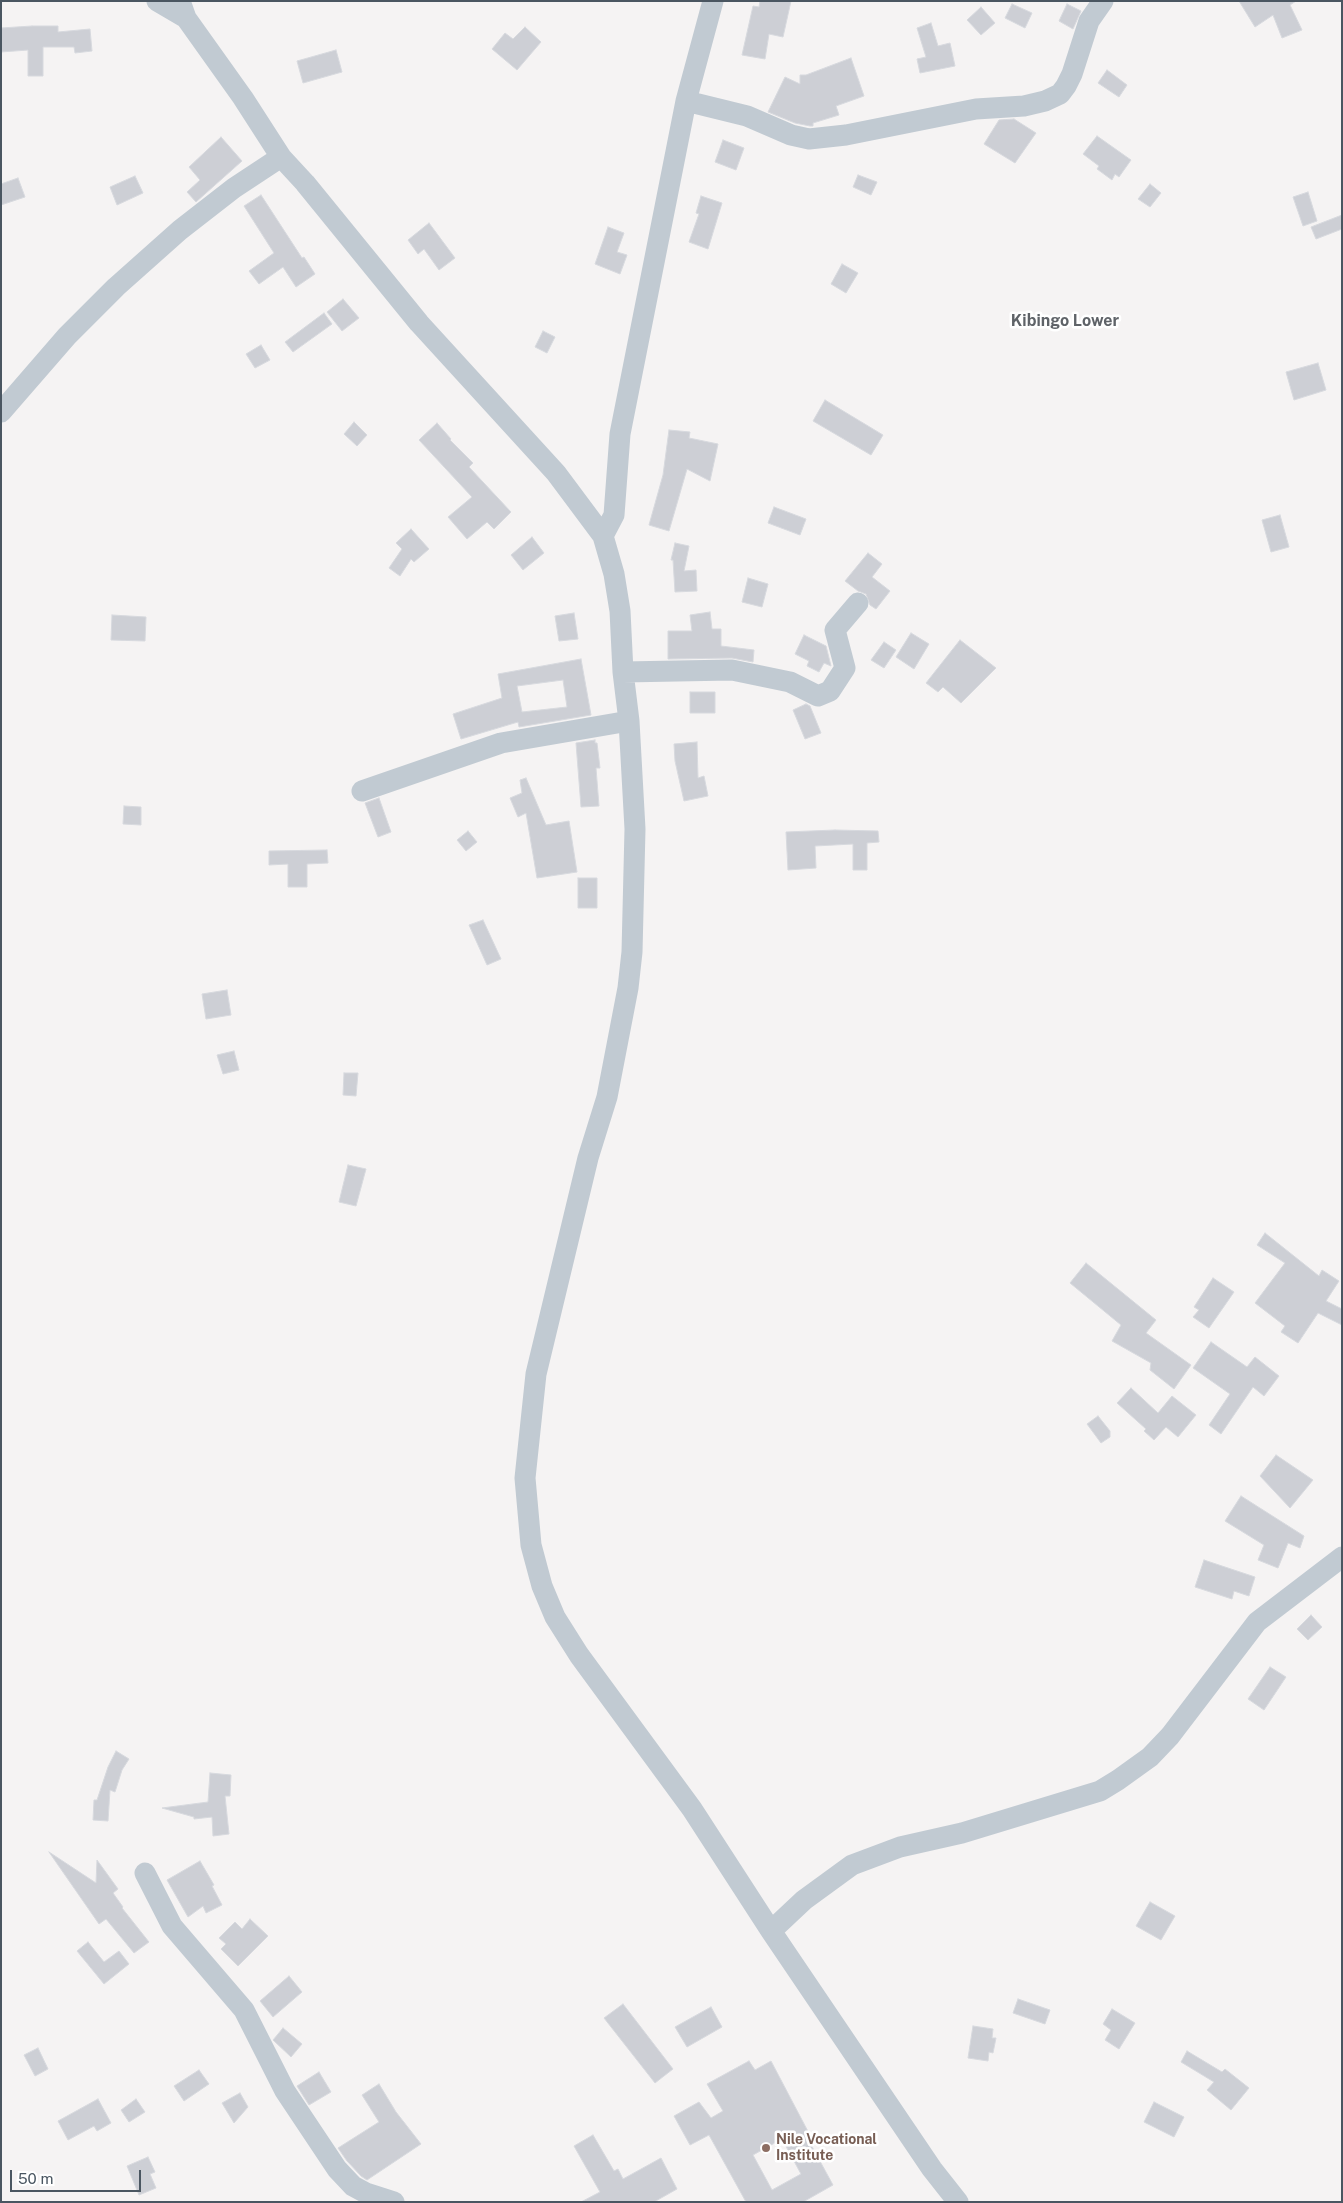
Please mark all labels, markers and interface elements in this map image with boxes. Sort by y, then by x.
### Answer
district label: Kibingo Lower [1011,311,1119,331]
place label: Nile Vocational Institute [776,2132,877,2164]
marker: Nile Vocational Institute [760,2142,772,2154]
scale bar [12,2160,144,2192]
text: 50 m [18,2170,53,2187]

